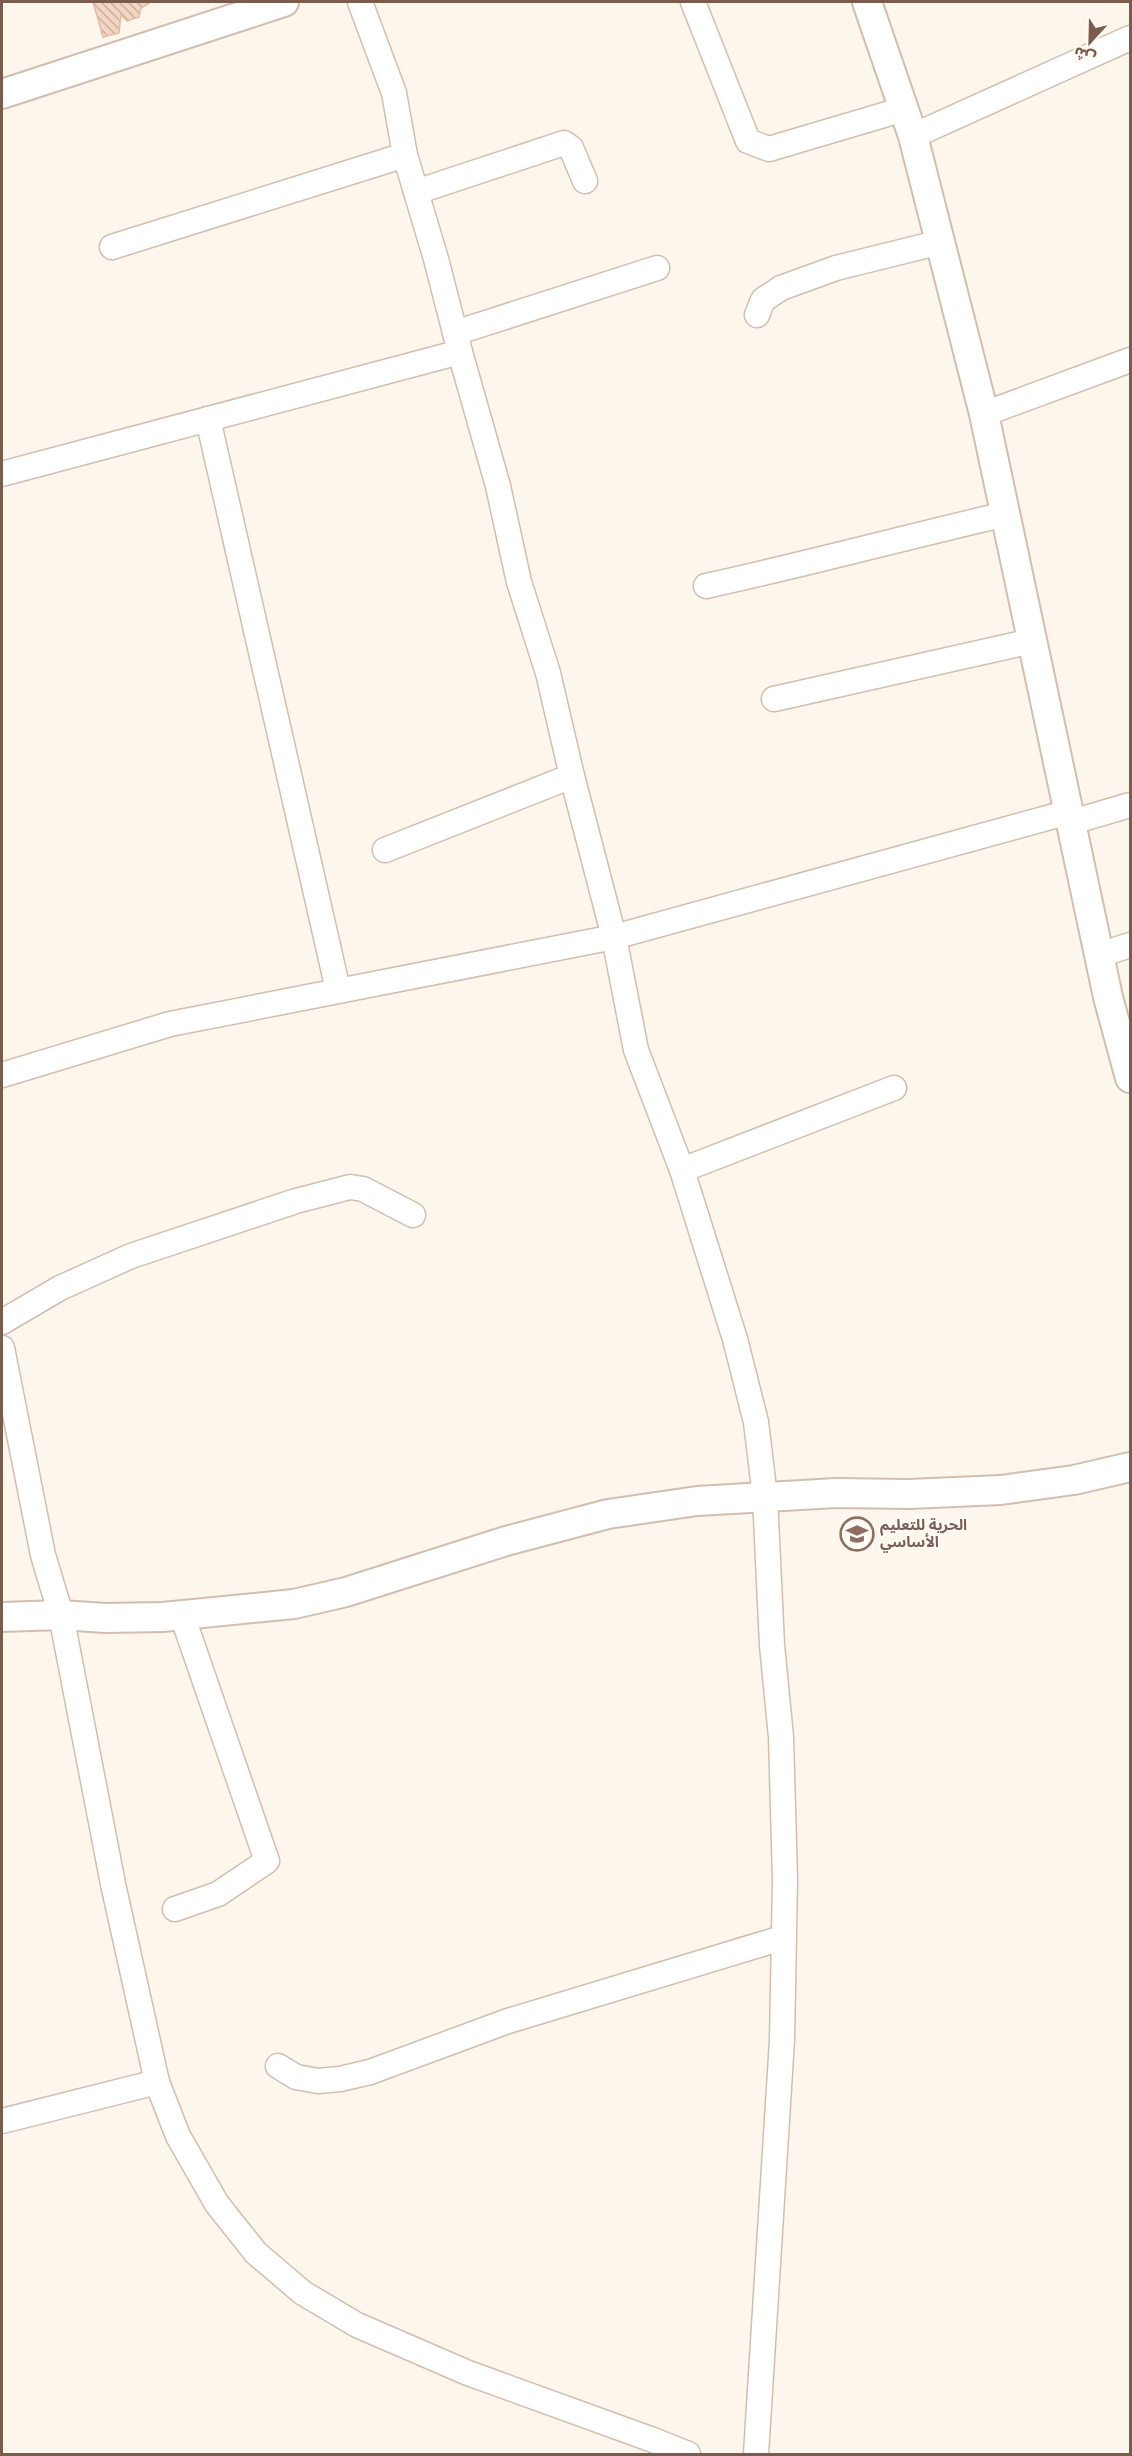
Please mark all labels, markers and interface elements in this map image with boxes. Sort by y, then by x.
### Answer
north arrow [1060,12,1120,72]
text: ش [1071,43,1098,68]
school or university icon: الحرية للتعليم الأساسي [839,1516,875,1552]
place label: الحرية للتعليم الأساسي [880,1516,967,1553]

